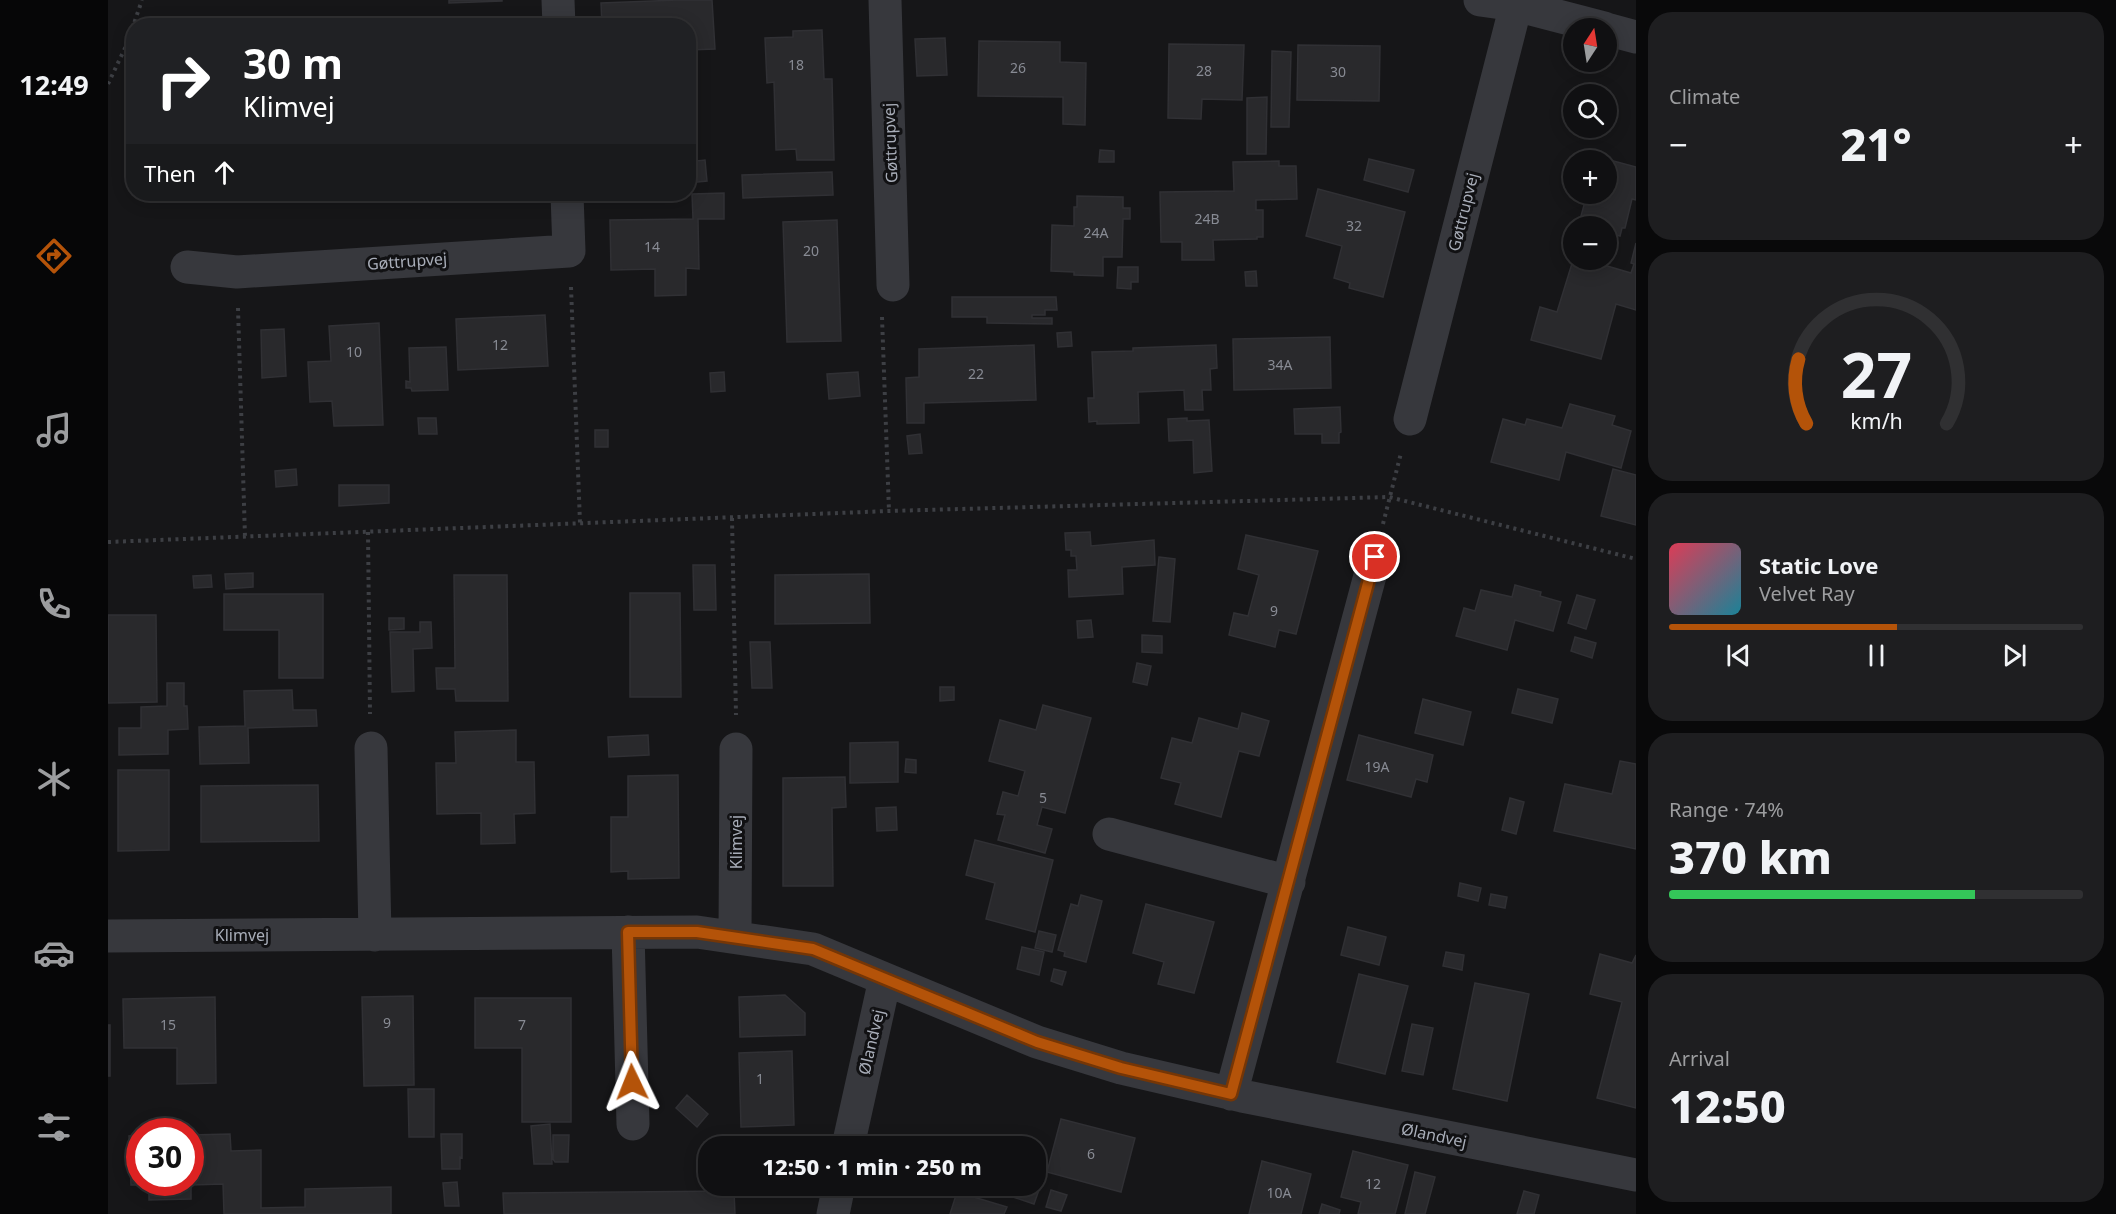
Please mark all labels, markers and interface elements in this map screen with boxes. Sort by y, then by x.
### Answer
north arrow [1563,18,1617,72]
map controls [1563,18,1617,270]
text: 30 m [243,34,343,91]
icon: right [144,42,222,120]
house number: 18 [788,55,804,74]
house number: 26 [1010,58,1026,77]
house number: 28 [1196,61,1212,80]
house number: 30 [1330,62,1346,81]
text: 12:49 [19,66,89,103]
text: Climate [1669,83,1740,110]
button: search [1563,84,1617,138]
text: Klimvej [243,88,335,125]
street label: Gøttrupvej [878,103,902,183]
text: 21° [1840,113,1912,174]
text: − [1669,122,1688,167]
text: + [2064,122,2083,167]
button: + [1563,150,1617,204]
icon: ahead [208,156,241,189]
text: Then [144,158,196,188]
street label: Gøttrupvej [1443,170,1483,254]
house number: 24B [1194,209,1220,228]
house number: 32 [1346,216,1362,235]
button: − [1563,216,1617,270]
house number: 24A [1084,223,1109,242]
icon: directions [33,235,75,277]
house number: 14 [644,237,660,256]
house number: 20 [803,241,819,260]
street label: Gøttrupvej [366,247,448,275]
text: 27 [1840,331,1912,416]
house number: 12 [492,335,508,354]
house number: 10 [346,342,362,361]
house number: 34A [1268,355,1293,374]
house number: 22 [968,364,984,383]
text: km/h [1850,406,1902,435]
icon: music [33,409,75,451]
pin [1349,531,1400,582]
icon: arrive [1358,540,1391,573]
text: Static Love [1759,550,1878,580]
text: Velvet Ray [1759,580,1855,607]
icon: phone [33,583,75,625]
house number: 9 [1270,601,1278,620]
icon: previous [1722,639,1755,672]
icon: pause [1860,639,1893,672]
icon: next [1998,639,2031,672]
house number: 19A [1365,757,1390,776]
icon: climate [33,758,75,800]
house number: 5 [1039,788,1047,807]
text: Range · 74% [1669,796,1784,823]
street label: Klimvej [725,815,747,869]
text: 370 km [1669,826,1832,887]
street label: Klimvej [215,924,269,946]
icon: car [33,932,75,974]
street label: Ølandvej [853,1007,889,1077]
house number: 9 [383,1013,391,1032]
house number: 15 [160,1015,176,1034]
house number: 7 [518,1015,526,1034]
text: Arrival [1669,1045,1730,1072]
position arrow [600,1050,664,1114]
house number: 1 [756,1069,764,1088]
text: 12:50 [1669,1075,1786,1136]
icon: filters [33,1106,75,1148]
street label: Ølandvej [1399,1117,1469,1153]
speed limit sign: 30 [126,1118,204,1196]
house number: 6 [1087,1144,1095,1163]
text: 12:50 · 1 min · 250 m [762,1151,982,1181]
house number: 12 [1365,1174,1381,1193]
house number: 10A [1267,1183,1292,1202]

